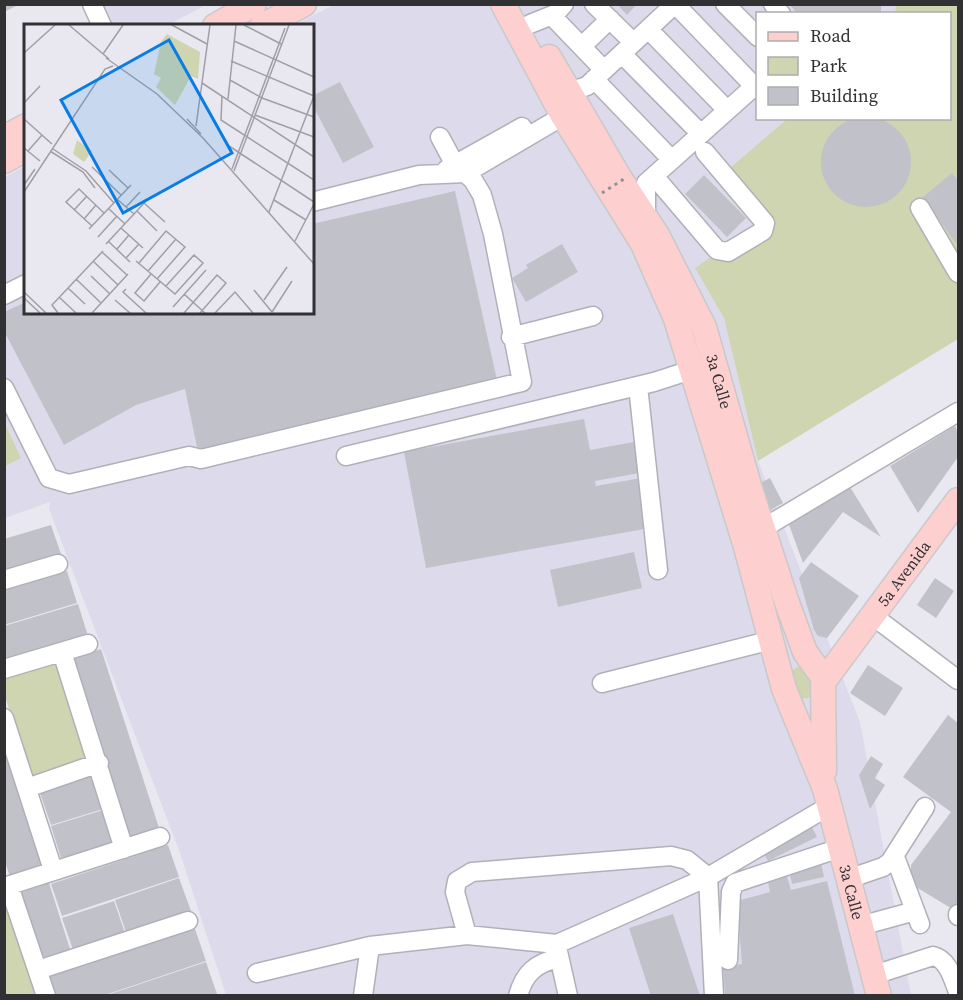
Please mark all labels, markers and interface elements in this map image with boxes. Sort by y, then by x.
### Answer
legend [756,12,951,120]
text: Road [810,23,851,48]
inset map [24,24,314,314]
text: Park [810,53,847,78]
text: Building [810,83,878,108]
street label: 3a Calle [701,351,738,411]
street label: 5a Avenida [872,535,936,611]
street label: 3a Calle [834,862,870,922]

